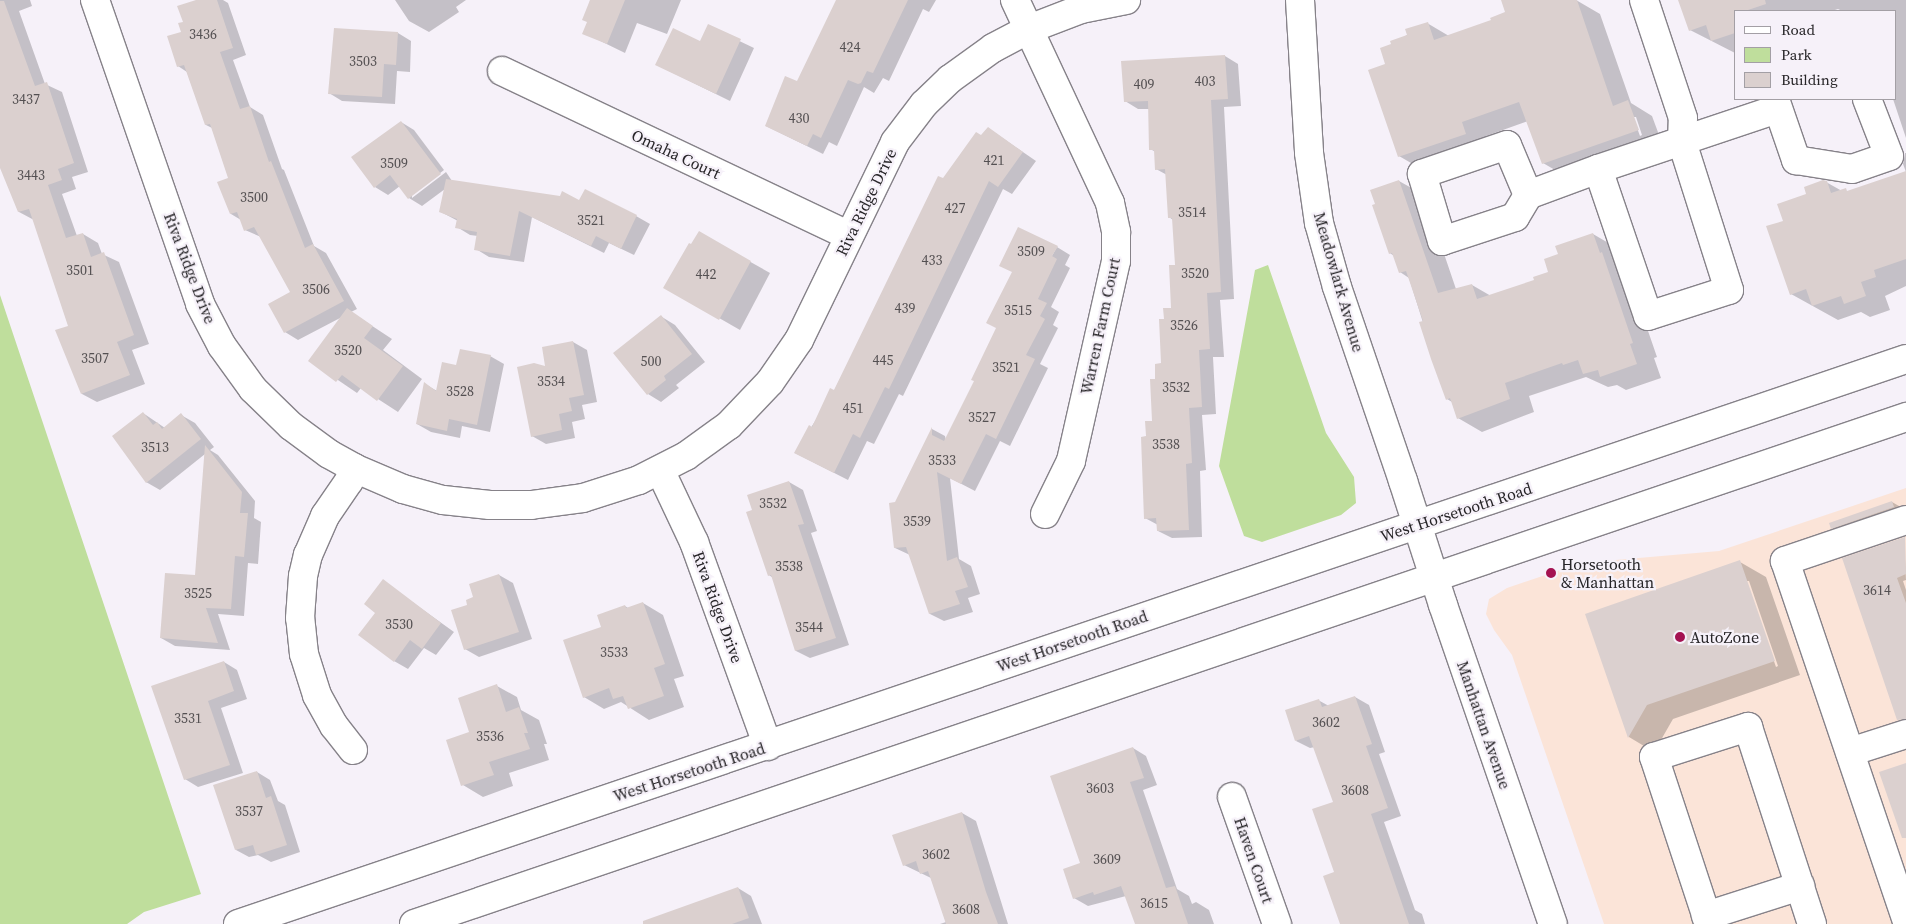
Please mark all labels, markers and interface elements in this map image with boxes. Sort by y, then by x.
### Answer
legend [1734,10,1896,100]
text: Road [1781,19,1815,40]
house number: 3436 [189,26,217,42]
house number: 424 [840,39,860,55]
text: Park [1781,44,1812,65]
house number: 3503 [349,53,377,69]
text: Building [1781,69,1838,90]
house number: 403 [1195,73,1215,89]
house number: 409 [1134,76,1154,92]
house number: 3437 [12,91,40,107]
house number: 430 [789,110,809,126]
street label: Omaha Court [629,125,723,183]
street label: Riva Ridge Drive [832,145,900,259]
house number: 421 [984,152,1004,168]
house number: 3509 [380,155,408,171]
house number: 3443 [17,167,45,183]
house number: 3500 [240,189,268,205]
house number: 427 [945,200,965,216]
house number: 3514 [1178,204,1206,220]
street label: Riva Ridge Drive [160,210,220,326]
street label: Meadowlark Avenue [1310,210,1368,354]
house number: 3521 [577,212,605,228]
house number: 3509 [1017,243,1045,259]
house number: 433 [922,252,942,268]
street label: Warren Farm Court [1076,256,1124,396]
house number: 3501 [66,262,94,278]
house number: 3520 [1181,265,1209,281]
house number: 442 [696,266,716,282]
house number: 3506 [302,281,330,297]
house number: 439 [895,300,915,316]
house number: 3515 [1004,302,1032,318]
house number: 3526 [1170,317,1198,333]
house number: 3520 [334,342,362,358]
house number: 3507 [81,350,109,366]
house number: 445 [873,352,893,368]
house number: 500 [641,353,661,369]
house number: 3521 [992,359,1020,375]
house number: 3534 [537,373,565,389]
house number: 3532 [1162,379,1190,395]
house number: 3528 [446,383,474,399]
house number: 451 [843,400,863,416]
house number: 3527 [968,409,996,425]
house number: 3538 [1152,436,1180,452]
house number: 3513 [141,439,169,455]
house number: 3533 [928,452,956,468]
street label: West Horsetooth Road [1378,478,1534,546]
house number: 3532 [759,495,787,511]
house number: 3539 [903,513,931,529]
street label: Riva Ridge Drive [689,549,747,665]
place label: Horsetooth & Manhattan [1561,554,1654,592]
house number: 3538 [775,558,803,574]
marker: Horsetooth & Manhattan [1545,567,1557,579]
house number: 3614 [1863,582,1891,598]
house number: 3525 [184,585,212,601]
street label: West Horsetooth Road [994,606,1150,676]
house number: 3530 [385,616,413,632]
house number: 3544 [795,619,823,635]
place label: AutoZone [1690,627,1759,647]
marker: AutoZone [1674,631,1686,643]
house number: 3533 [600,644,628,660]
street label: Manhattan Avenue [1453,658,1515,792]
house number: 3531 [174,710,202,726]
house number: 3602 [1312,714,1340,730]
house number: 3536 [476,728,504,744]
street label: West Horsetooth Road [611,738,767,806]
house number: 3603 [1086,780,1114,796]
house number: 3608 [1341,782,1369,798]
house number: 3537 [235,803,263,819]
street label: Haven Court [1230,814,1278,906]
house number: 3602 [922,846,950,862]
house number: 3609 [1093,851,1121,867]
house number: 3615 [1140,895,1168,911]
house number: 3608 [952,901,980,917]

